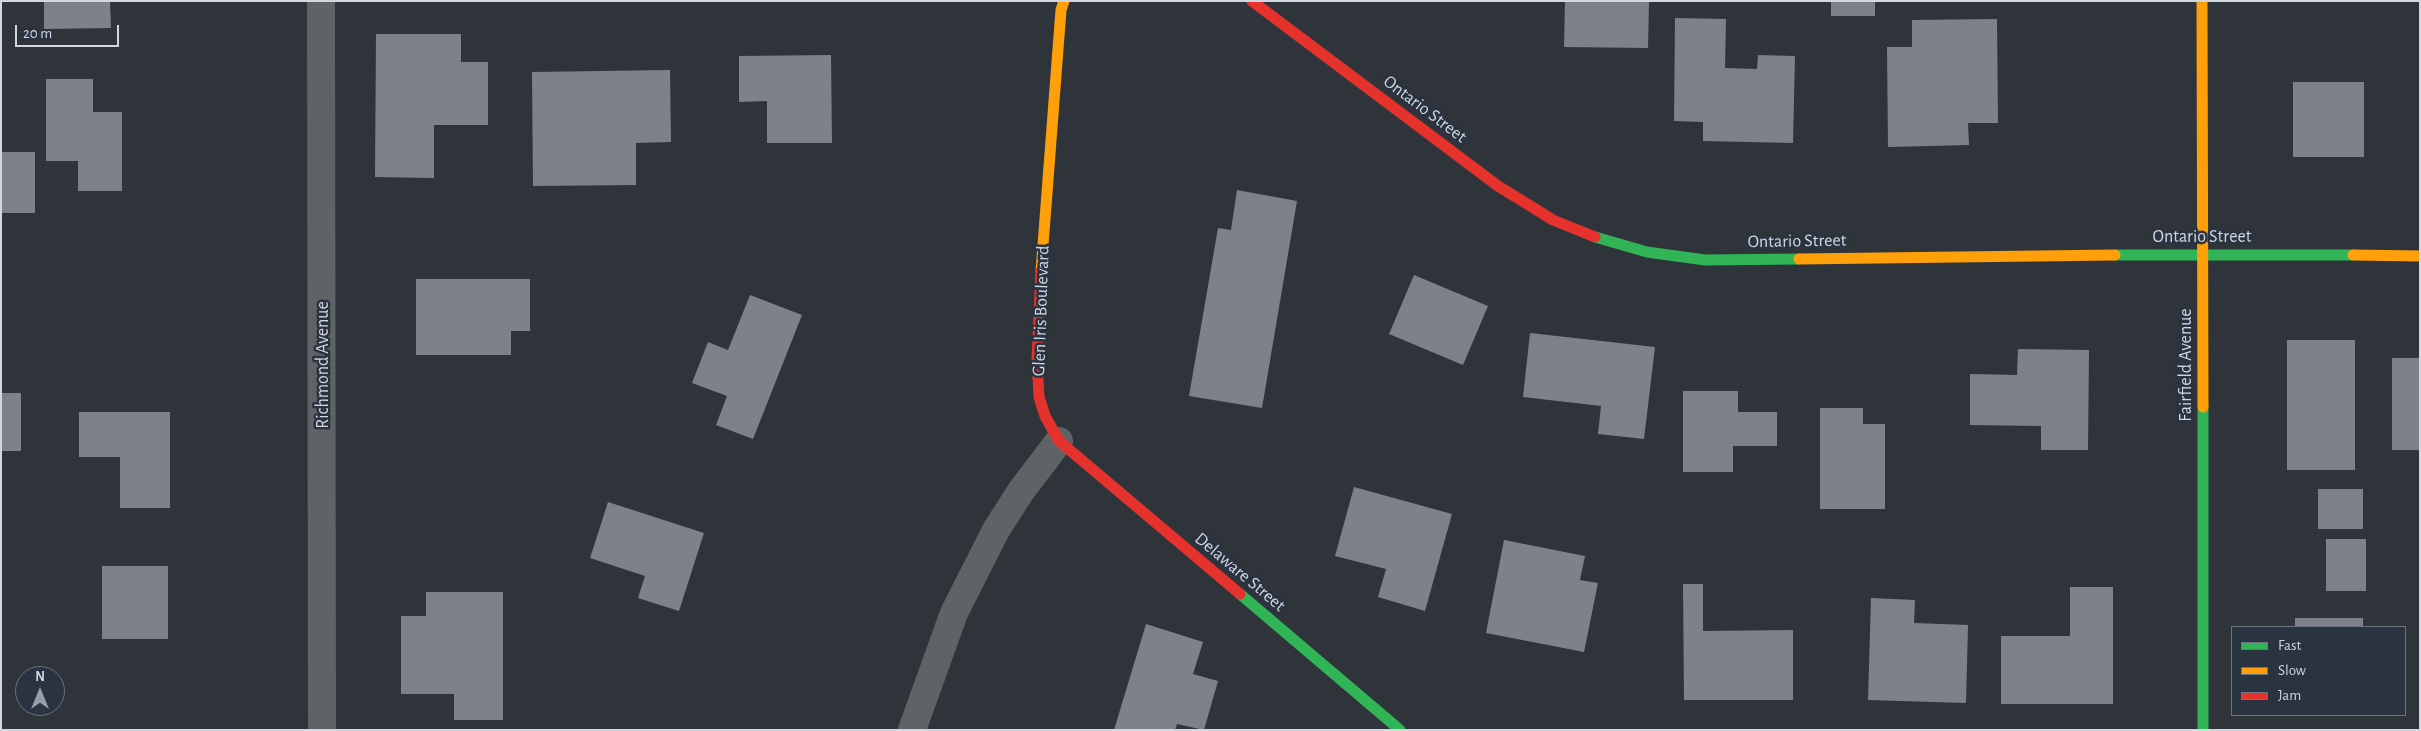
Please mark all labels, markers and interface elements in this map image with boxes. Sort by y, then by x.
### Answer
scale bar [18,15,121,47]
text: 20 m [23,26,52,41]
street label: Ontario Street [1379,71,1471,147]
street label: Ontario Street [2153,226,2251,248]
street label: Ontario Street [1747,229,1847,253]
street label: Glen Iris Boulevard [1028,245,1054,377]
street label: Richmond Avenue [312,301,334,429]
street label: Fairfield Avenue [2175,308,2197,422]
street label: Delaware Street [1190,528,1290,616]
legend [2231,626,2406,716]
text: Fast [2278,638,2301,653]
text: Slow [2278,663,2306,678]
north arrow [15,666,65,716]
text: N [35,670,45,684]
text: Jam [2278,688,2301,703]

